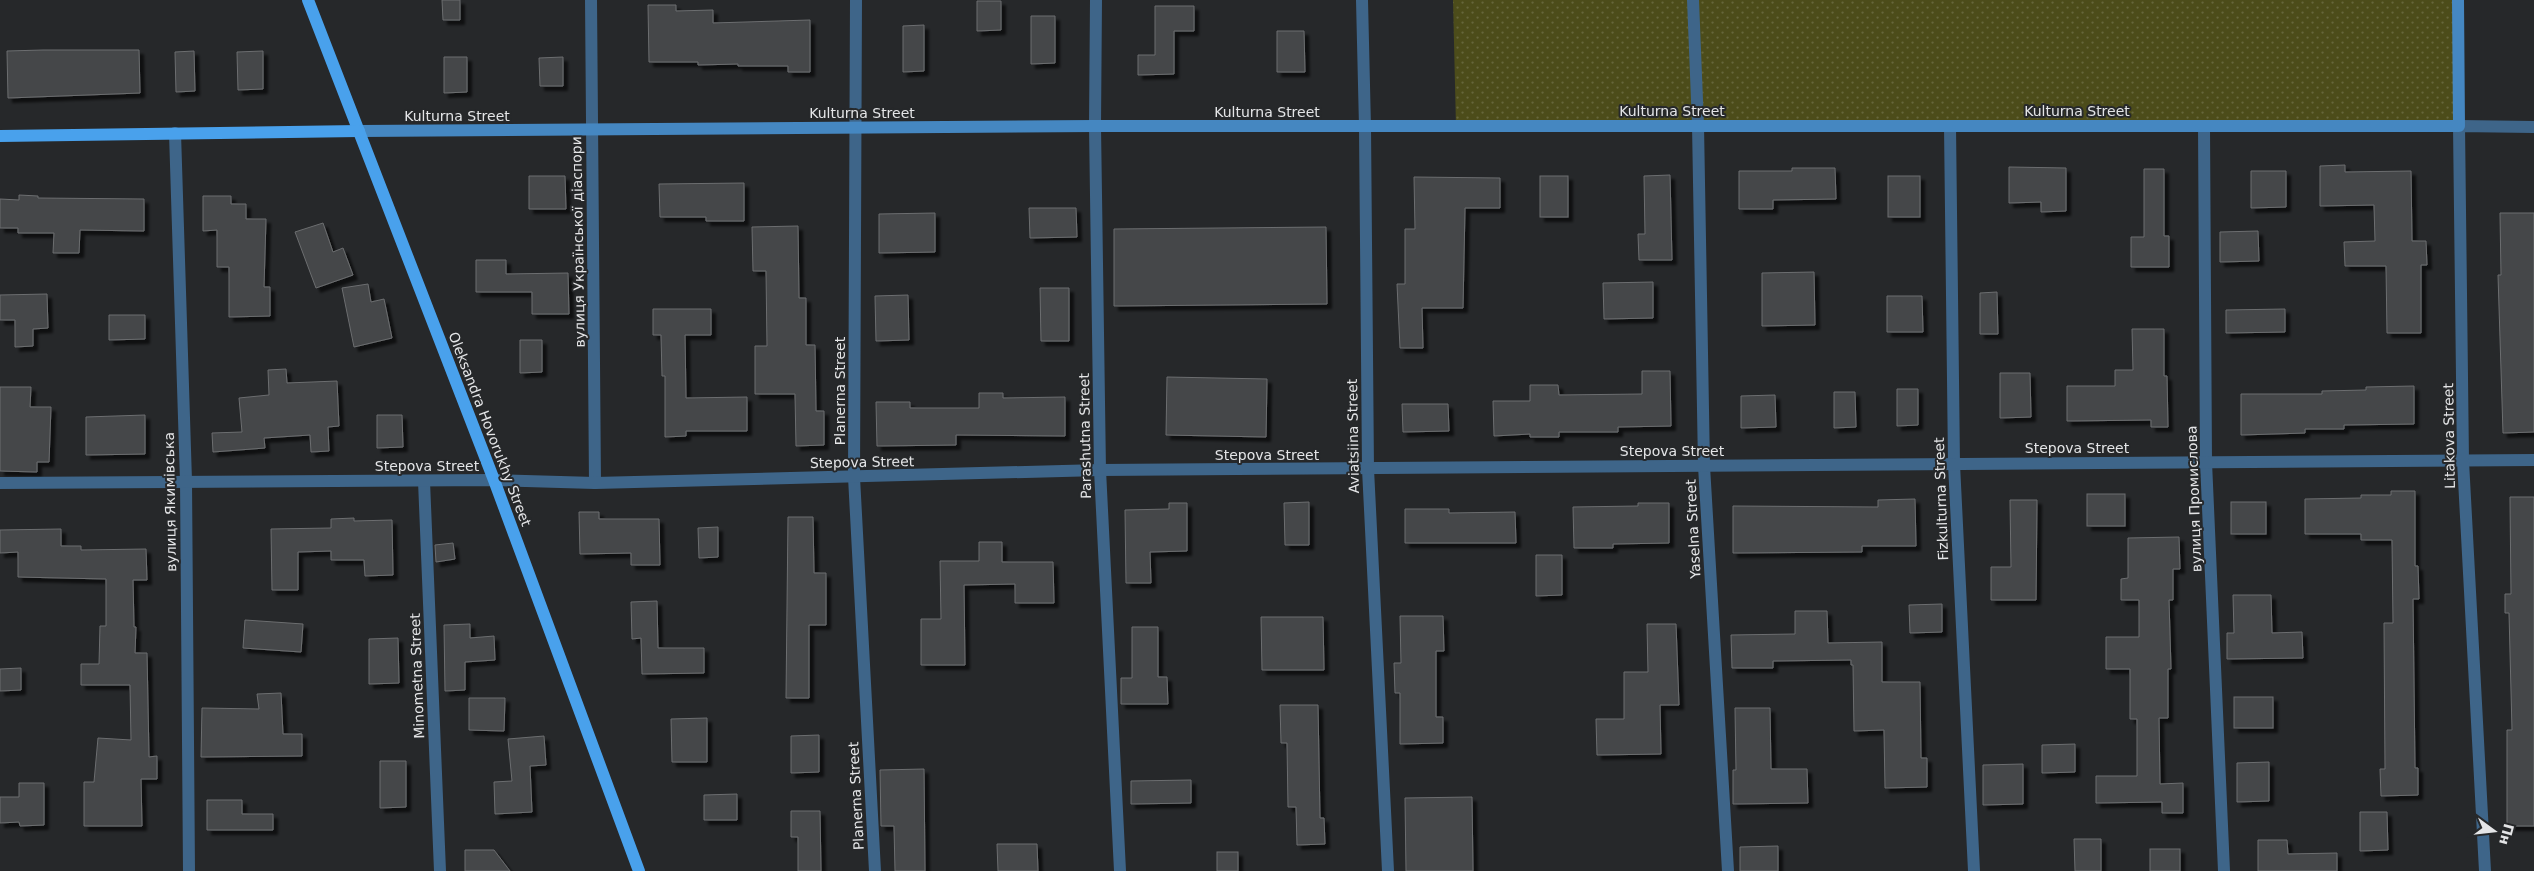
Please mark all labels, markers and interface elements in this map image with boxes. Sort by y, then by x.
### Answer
street label: Kulturna Street [1619,103,1725,119]
street label: Kulturna Street [2024,103,2130,119]
street label: Kulturna Street [1214,104,1320,120]
street label: Kulturna Street [809,105,915,121]
street label: Kulturna Street [404,108,510,124]
street label: вулиця Української діаспори [568,136,588,348]
street label: Oleksandra Hovorukhy Street [445,330,535,529]
street label: Planerna Street [832,336,848,445]
street label: Parashutna Street [1076,373,1094,499]
street label: Aviatsiina Street [1344,378,1362,493]
street label: Litakova Street [2440,382,2458,489]
street label: вулиця Промислова [2183,425,2205,573]
street label: вулиця Якимівська [161,432,179,572]
street label: Fizkulturna Street [1931,437,1951,561]
street label: Stepova Street [2025,440,2130,456]
street label: Stepova Street [1620,443,1725,459]
street label: Stepova Street [1215,447,1320,463]
street label: Stepova Street [810,453,915,471]
street label: Stepova Street [375,458,480,474]
street label: Yaselna Street [1682,478,1704,580]
street label: Minometna Street [407,612,427,739]
street label: Planerna Street [845,741,867,851]
north arrow [2469,806,2519,856]
text: Пн [2496,822,2517,847]

